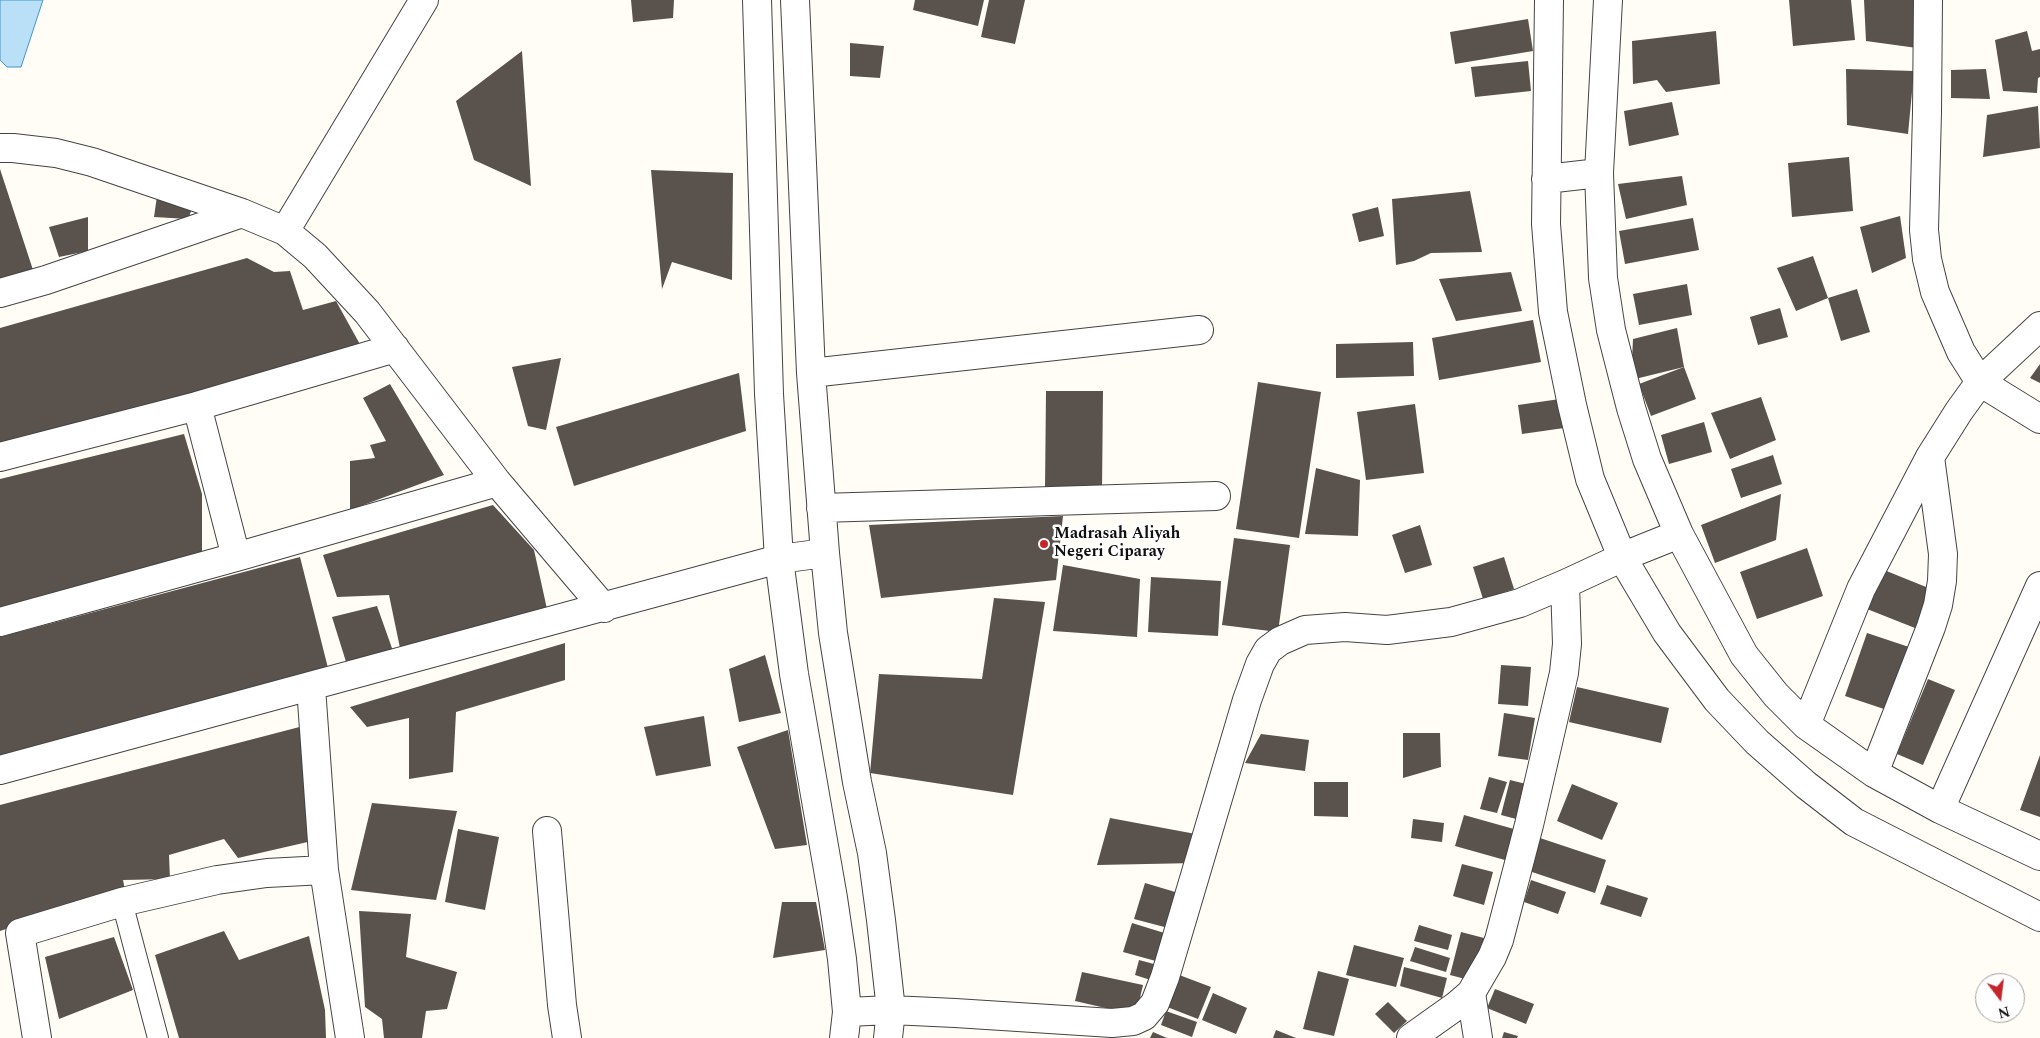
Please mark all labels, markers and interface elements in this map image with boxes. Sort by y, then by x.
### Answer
place label: Madrasah Aliyah Negeri Ciparay [1054,525,1180,563]
marker: Madrasah Aliyah Negeri Ciparay [1038,538,1050,550]
north arrow [1975,973,2025,1023]
text: N [1996,1000,2012,1024]

